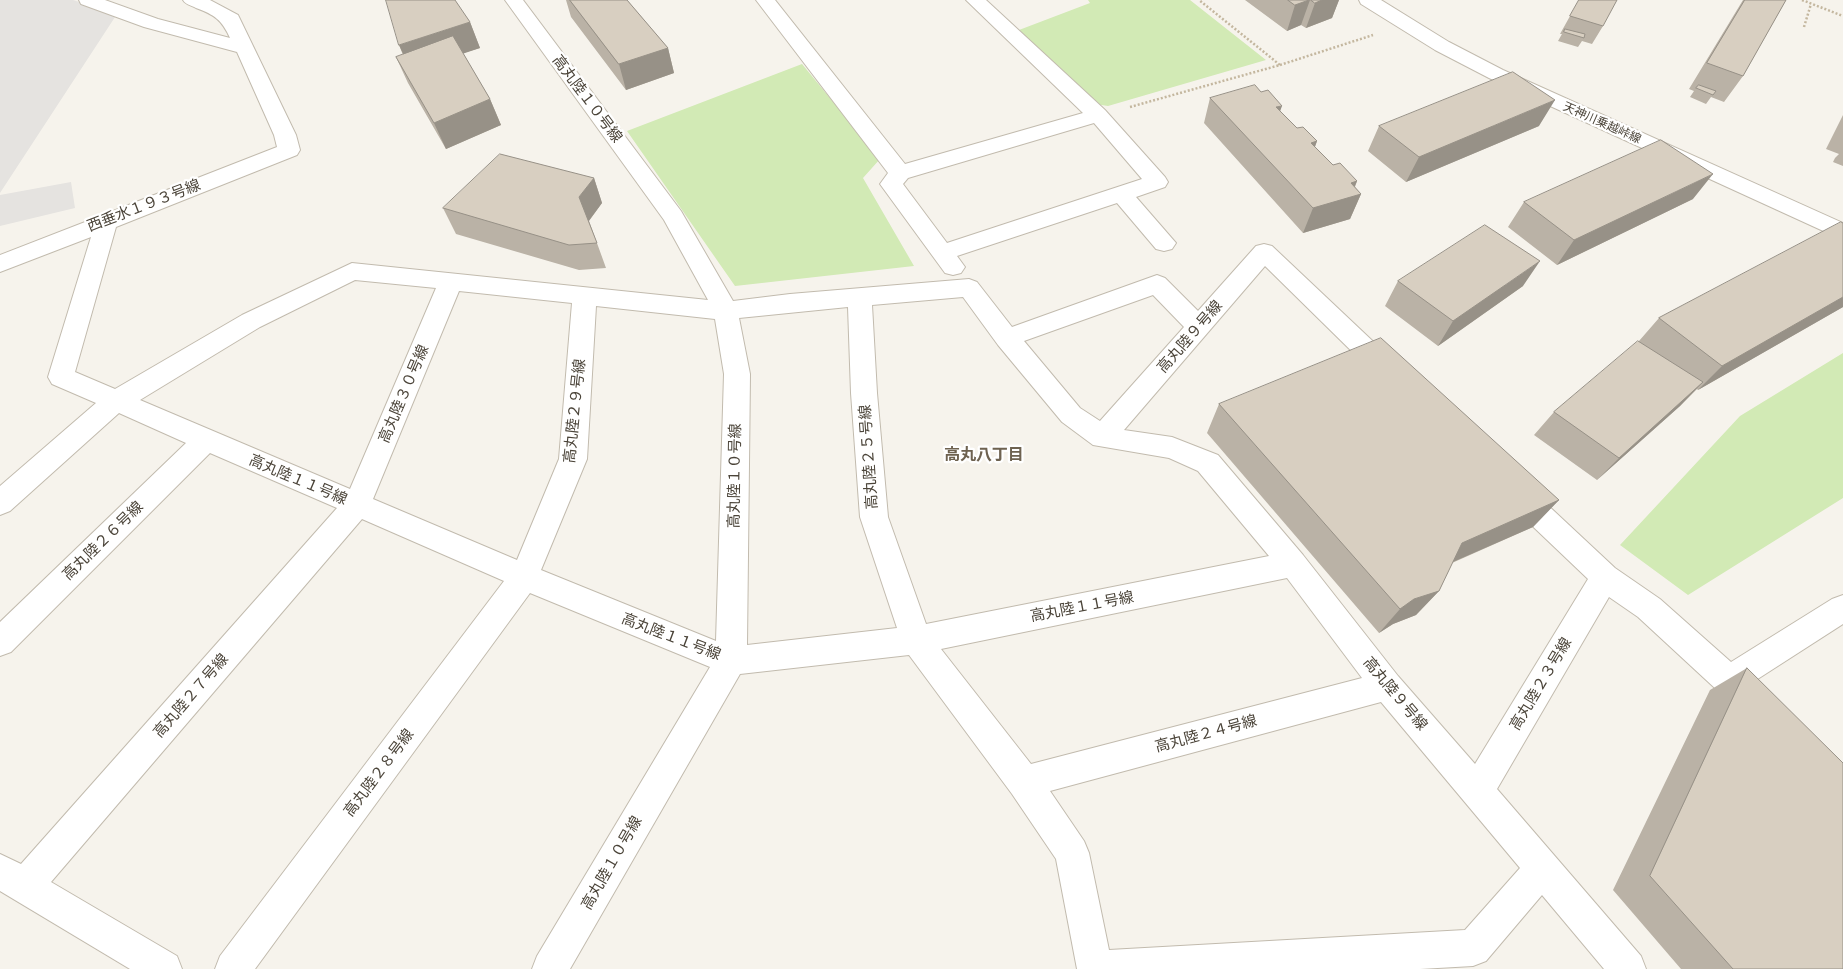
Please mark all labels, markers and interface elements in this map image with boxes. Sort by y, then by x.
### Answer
street label: 高丸陸１０号線 [548,52,626,146]
street label: 天神川乗越峠線 [1561,99,1643,147]
street label: 西垂水１９３号線 [85,176,203,236]
street label: 高丸陸９号線 [1154,297,1226,377]
street label: 高丸陸３０号線 [375,342,433,446]
street label: 高丸陸２９号線 [561,358,589,464]
street label: 高丸陸２５号線 [856,404,882,510]
street label: 高丸陸１０号線 [725,423,745,529]
district label: 高丸八丁目 [944,445,1024,465]
street label: 高丸陸１１号線 [246,451,350,509]
street label: 高丸陸２６号線 [59,498,147,584]
street label: 高丸陸１１号線 [1029,588,1135,626]
street label: 高丸陸１１号線 [619,610,723,664]
street label: 高丸陸２３号線 [1506,634,1576,734]
street label: 高丸陸２７号線 [150,650,232,742]
street label: 高丸陸９号線 [1359,654,1431,734]
street label: 高丸陸２４号線 [1153,712,1259,756]
street label: 高丸陸２８号線 [340,726,418,820]
street label: 高丸陸１０号線 [578,813,646,913]

